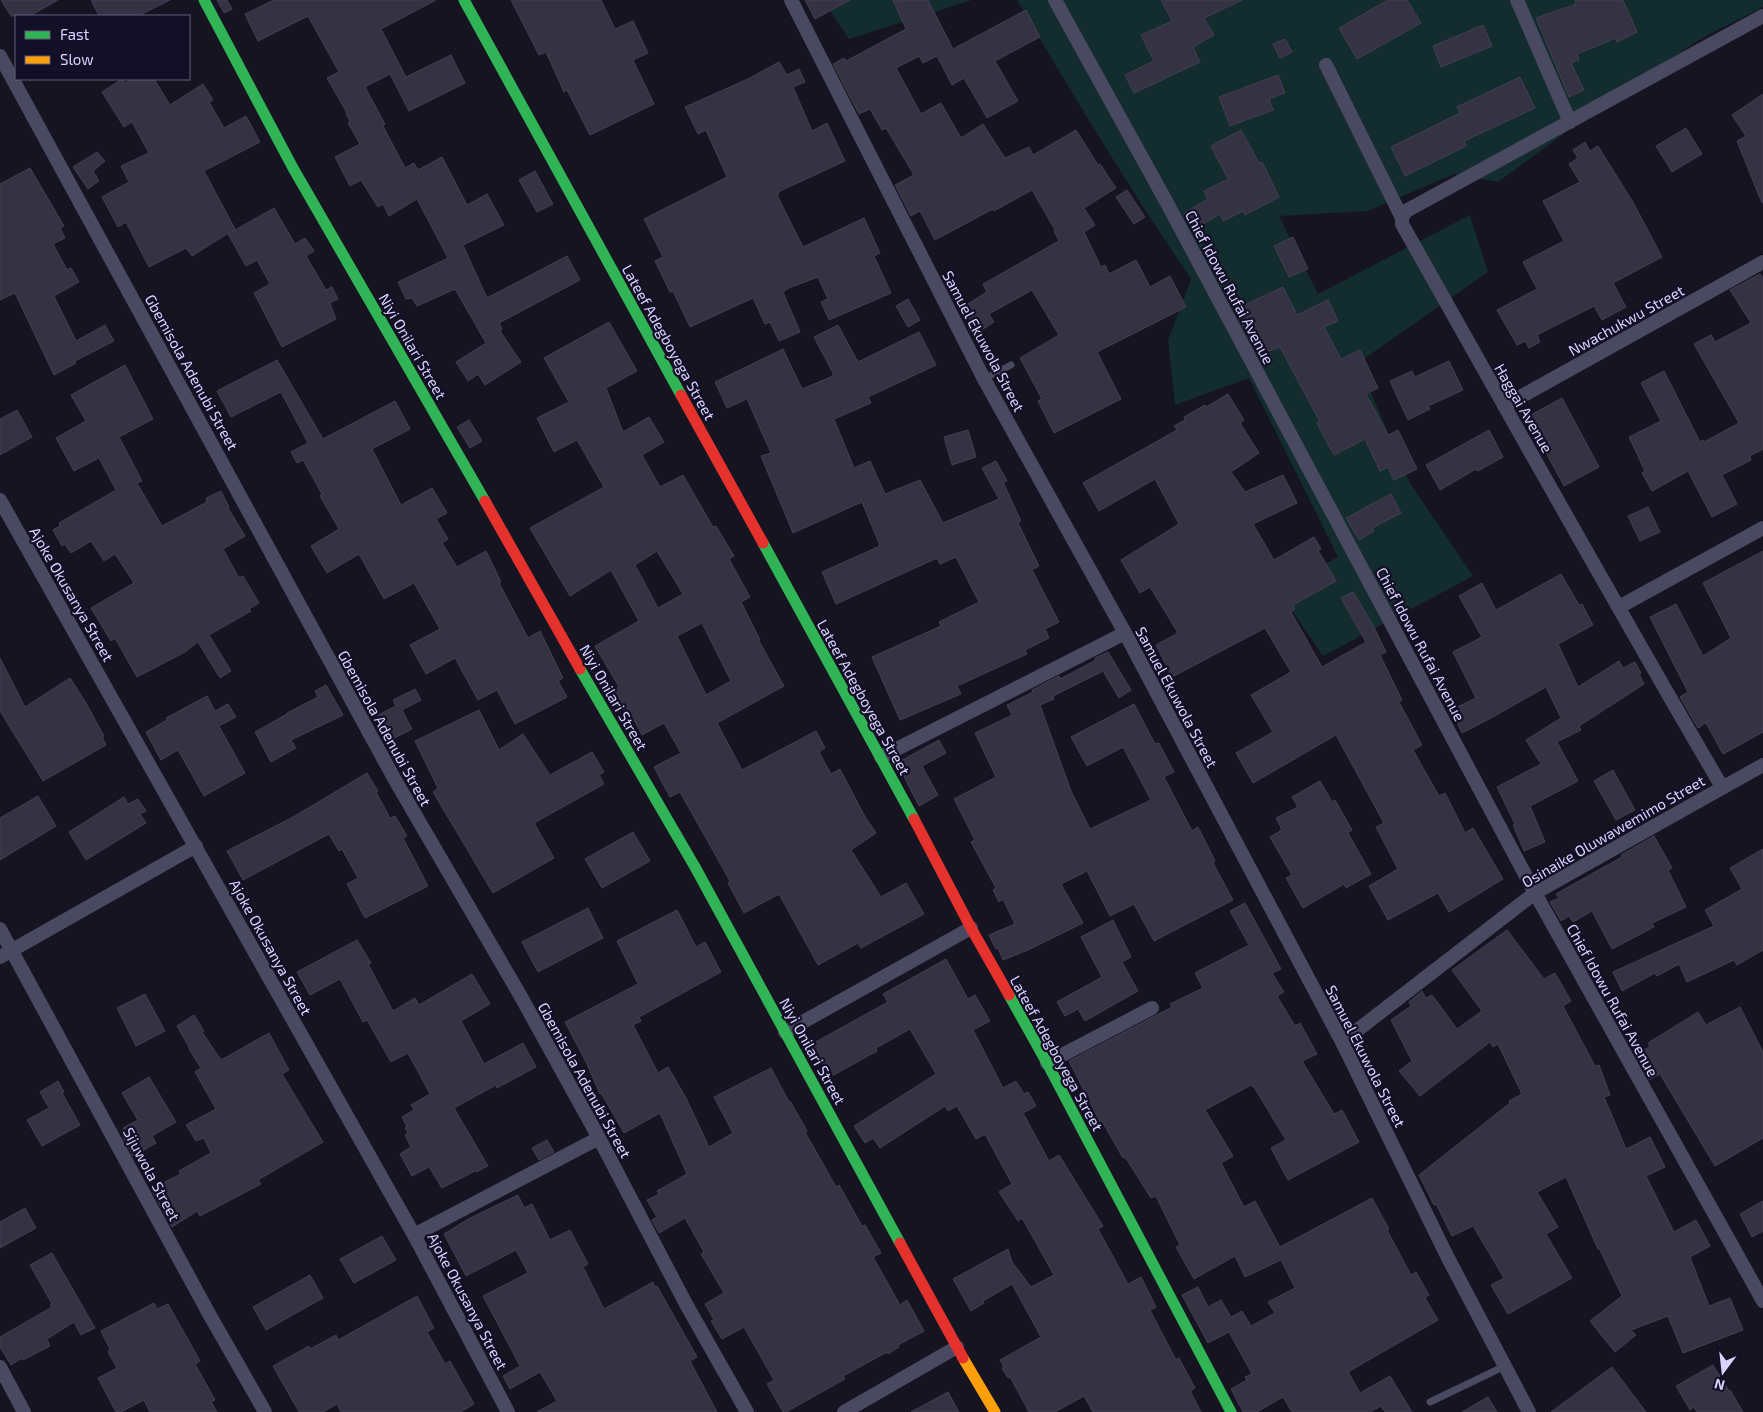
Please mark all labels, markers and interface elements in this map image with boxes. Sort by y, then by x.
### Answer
legend [15,15,190,80]
text: Fast [60,25,90,43]
text: Slow [60,50,94,68]
street label: Chief Idowu Rufai Avenue [1182,207,1278,367]
street label: Lateef Adegboyega Street [619,261,719,423]
street label: Samuel Ekuwola Street [939,267,1029,415]
street label: Nwachukwu Street [1565,281,1687,359]
street label: Niyi Onilari Street [375,290,451,402]
street label: Gbemisola Adenubi Street [142,291,242,453]
street label: Haggai Avenue [1491,360,1557,456]
street label: Ajoke Okusanya Street [25,524,118,665]
street label: Chief Idowu Rufai Avenue [1373,564,1469,724]
street label: Lateef Adegboyega Street [814,616,914,778]
street label: Samuel Ekuwola Street [1132,623,1222,771]
street label: Niyi Onilari Street [576,641,652,753]
street label: Gbemisola Adenubi Street [335,647,435,809]
street label: Osinaike Oluwawemimo Street [1518,771,1708,891]
street label: Ajoke Okusanya Street [225,876,316,1019]
street label: Chief Idowu Rufai Avenue [1563,921,1663,1079]
street label: Lateef Adegboyega Street [1007,972,1107,1134]
street label: Samuel Ekuwola Street [1322,982,1410,1130]
street label: Niyi Onilari Street [776,995,850,1108]
street label: Gbemisola Adenubi Street [535,999,635,1161]
street label: Sijuwola Street [119,1124,184,1224]
street label: Ajoke Okusanya Street [423,1230,512,1373]
north arrow [1698,1347,1748,1397]
text: N [1712,1376,1727,1395]

